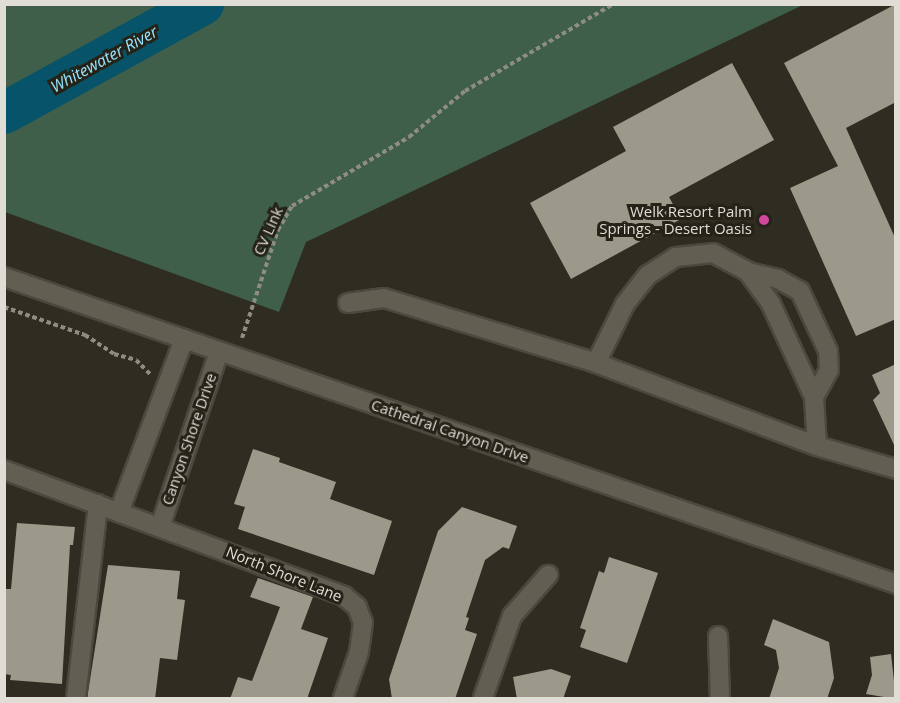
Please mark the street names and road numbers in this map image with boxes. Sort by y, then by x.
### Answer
street label: CV Link [249,204,287,258]
street label: Canyon Shore Drive [158,371,220,507]
street label: Cathedral Canyon Drive [369,396,531,466]
street label: North Shore Lane [223,543,345,605]

